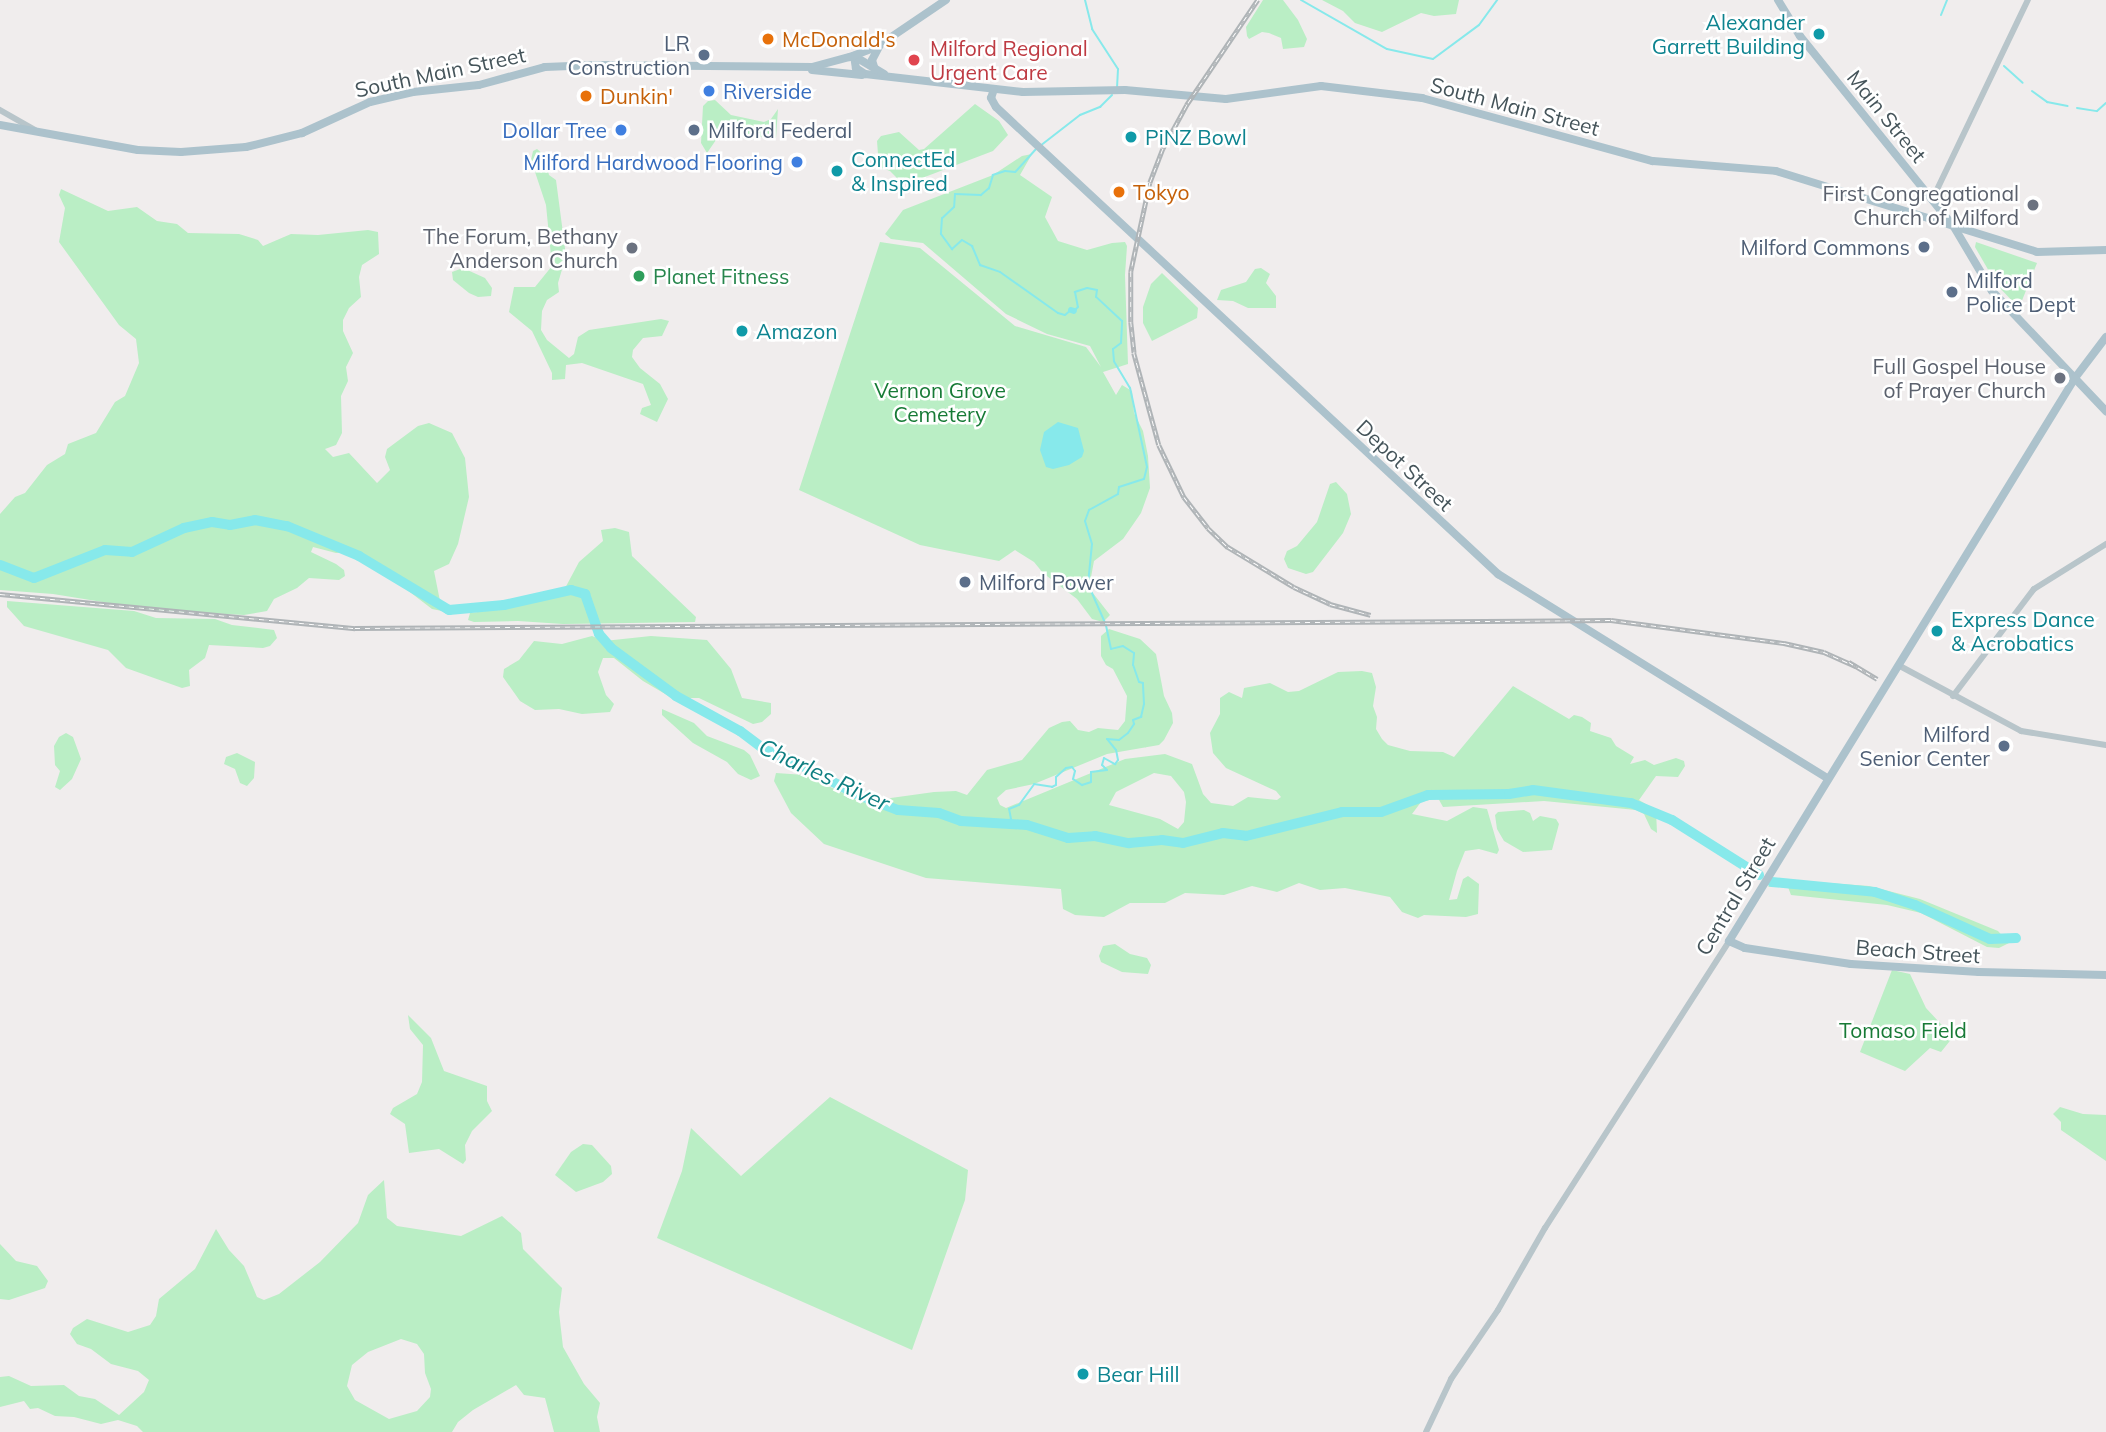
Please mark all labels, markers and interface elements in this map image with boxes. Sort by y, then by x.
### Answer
place label: Alexander Garrett Building [1652,9,1805,59]
place label: McDonald's [782,26,896,52]
marker: Alexander Garrett Building [1811,26,1827,42]
place label: LR Construction [568,30,690,80]
marker: McDonald's [760,31,776,47]
place label: Milford Regional Urgent Care [930,35,1088,85]
street label: South Main Street [352,42,528,102]
marker: LR Construction [696,47,712,63]
marker: Milford Regional Urgent Care [904,50,924,70]
street label: Main Street [1842,65,1932,167]
street label: South Main Street [1428,71,1602,141]
place label: Riverside [723,78,812,104]
place label: Dunkin' [600,83,673,109]
marker: Riverside [701,83,717,99]
marker: Dunkin' [578,88,594,104]
place label: Dollar Tree [502,117,607,143]
place label: Milford Federal [708,117,852,143]
marker: Dollar Tree [613,122,629,138]
marker: Milford Federal [686,122,702,138]
place label: PiNZ Bowl [1145,124,1247,150]
marker: PiNZ Bowl [1123,129,1139,145]
place label: ConnectEd & Inspired [851,146,955,196]
place label: Milford Hardwood Flooring [523,149,783,175]
marker: Milford Hardwood Flooring [789,154,805,170]
marker: ConnectEd & Inspired [829,163,845,179]
place label: Tokyo [1133,179,1190,205]
place label: First Congregational Church of Milford [1823,180,2019,230]
marker: Tokyo [1111,184,1127,200]
marker: First Congregational Church of Milford [2025,197,2041,213]
place label: The Forum, Bethany Anderson Church [423,223,618,273]
place label: Milford Commons [1740,234,1910,260]
marker: Milford Commons [1916,239,1932,255]
marker: The Forum, Bethany Anderson Church [624,240,640,256]
place label: Planet Fitness [653,263,790,289]
place label: Milford Police Dept [1966,267,2075,317]
marker: Planet Fitness [631,268,647,284]
marker: Milford Police Dept [1944,284,1960,300]
place label: Amazon [756,318,837,344]
marker: Amazon [734,323,750,339]
place label: Full Gospel House of Prayer Church [1873,353,2046,403]
marker: Full Gospel House of Prayer Church [2052,370,2068,386]
park label: Vernon Grove Cemetery [874,377,1006,427]
street label: Depot Street [1352,414,1458,516]
place label: Milford Power [979,569,1114,595]
marker: Milford Power [957,574,973,590]
place label: Express Dance & Acrobatics [1951,606,2095,656]
marker: Express Dance & Acrobatics [1929,623,1945,639]
place label: Milford Senior Center [1859,721,1990,771]
water label: Charles River [754,733,894,817]
marker: Milford Senior Center [1996,738,2012,754]
street label: Central Street [1690,832,1780,960]
street label: Beach Street [1855,934,1981,968]
park label: Tomaso Field [1839,1017,1967,1043]
place label: Bear Hill [1097,1361,1179,1387]
marker: Bear Hill [1075,1366,1091,1382]

